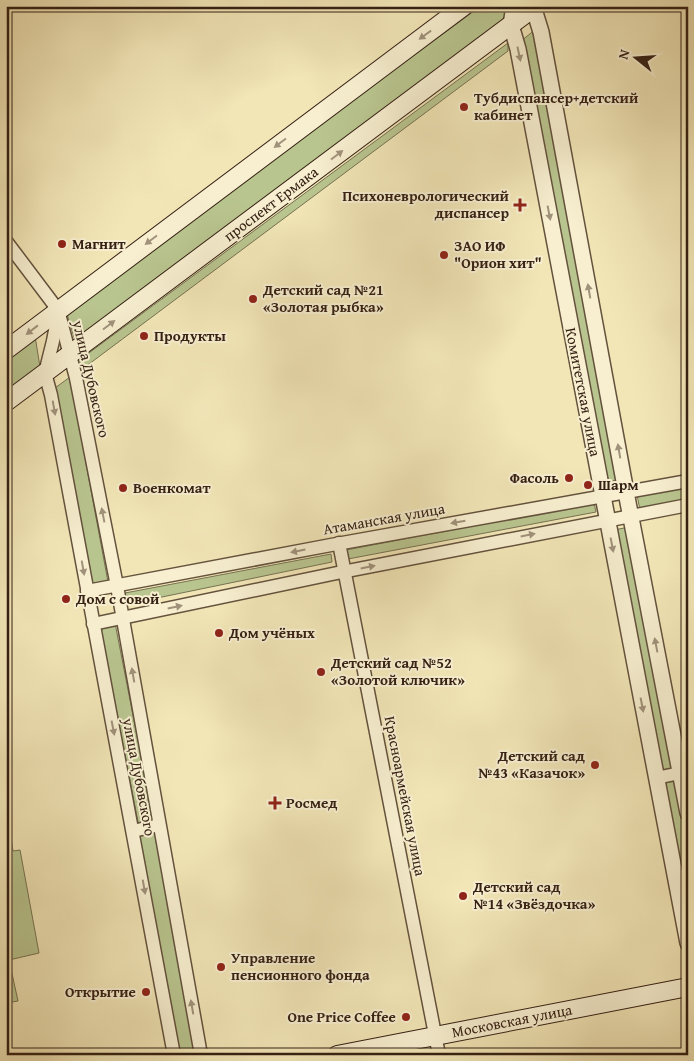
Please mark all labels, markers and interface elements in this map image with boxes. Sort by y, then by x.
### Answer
one-way arrow [418,30,432,40]
north arrow [612,32,662,82]
one-way arrow [515,46,523,61]
text: N [613,46,635,62]
place label: Тубдиспансер+детский кабинет [474,87,639,125]
marker: Тубдиспансер+детский кабинет [458,101,470,113]
one-way arrow [273,138,287,148]
one-way arrow [330,150,344,160]
street label: проспект Ермака [219,161,323,246]
place label: Психоневрологический диспансер [342,185,510,223]
marker: Психоневрологический диспансер [513,198,527,212]
one-way arrow [546,206,554,222]
place label: Магнит [72,233,127,254]
one-way arrow [144,235,157,246]
place label: ЗАО ИФ "Орион хит" [454,235,542,273]
marker: Магнит [56,238,68,250]
marker: ЗАО ИФ "Орион хит" [438,249,450,261]
place label: Детский сад №21 «Золотая рыбка» [262,279,384,317]
one-way arrow [585,283,593,298]
marker: Детский сад №21 «Золотая рыбка» [247,293,259,305]
street label: улица Дубовского [68,317,115,440]
one-way arrow [102,320,115,331]
one-way arrow [26,324,39,335]
place label: Продукты [154,325,226,346]
street label: Комитетская улица [561,326,606,459]
marker: Продукты [138,330,150,342]
one-way arrow [50,401,58,417]
one-way arrow [614,442,622,458]
place label: Фасоль [510,467,559,488]
marker: Фасоль [563,472,575,484]
place label: Шарм [598,474,639,495]
place label: Военкомат [133,477,211,498]
marker: Шарм [582,479,594,491]
marker: Военкомат [117,482,129,494]
street label: Атаманская улица [321,497,447,540]
one-way arrow [99,506,107,522]
one-way arrow [450,518,465,526]
one-way arrow [520,531,536,539]
one-way arrow [608,538,616,554]
one-way arrow [290,547,305,555]
one-way arrow [79,561,87,577]
one-way arrow [361,563,376,571]
place label: Дом с совой [75,588,160,609]
marker: Дом с совой [60,593,72,605]
one-way arrow [167,603,182,611]
place label: Дом учёных [228,622,315,643]
marker: Дом учёных [213,627,225,639]
one-way arrow [651,636,659,652]
place label: Детский сад №52 «Золотой ключик» [330,652,465,690]
one-way arrow [128,666,136,682]
marker: Детский сад №52 «Золотой ключик» [315,666,327,678]
one-way arrow [639,697,647,713]
street label: Красноармейская улица [380,714,431,878]
street label: улица Дубовского [118,715,161,838]
one-way arrow [110,720,118,736]
place label: Детский сад №43 «Казачок» [478,745,585,783]
marker: Детский сад №43 «Казачок» [589,759,601,771]
place label: Росмед [286,792,338,813]
marker: Росмед [268,796,282,810]
place label: Детский сад №14 «Звёздочка» [472,876,596,914]
one-way arrow [140,880,148,896]
marker: Детский сад №14 «Звёздочка» [457,890,469,902]
place label: Управление пенсионного фонда [231,947,370,985]
marker: Управление пенсионного фонда [215,961,227,973]
place label: Открытие [65,981,136,1002]
marker: Открытие [140,986,152,998]
one-way arrow [188,998,196,1014]
street label: Московская улица [450,998,575,1042]
place label: One Price Coffee [287,1006,396,1027]
marker: One Price Coffee [400,1011,412,1023]

